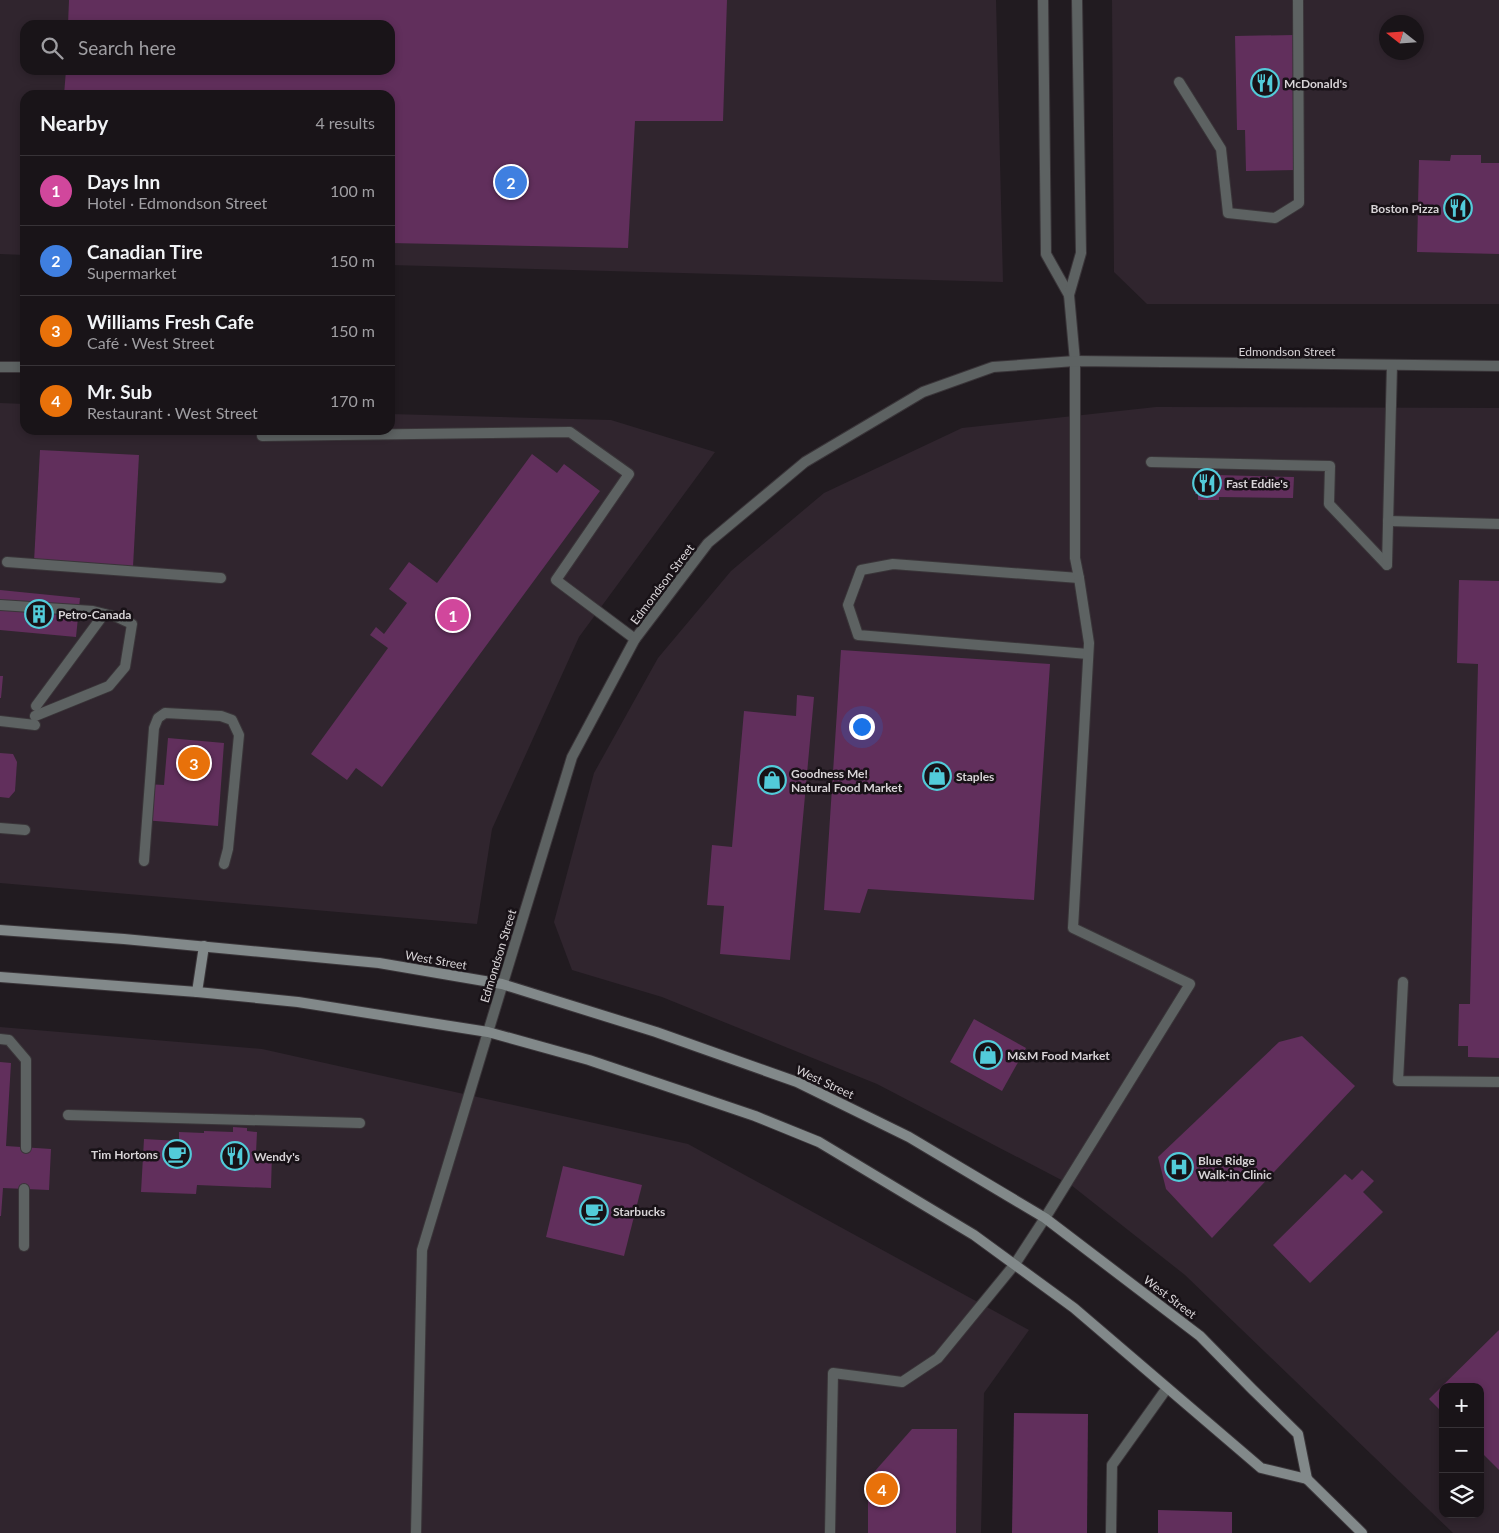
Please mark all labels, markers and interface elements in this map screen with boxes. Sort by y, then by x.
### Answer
north arrow [1379,15,1424,60]
search box [20,20,395,75]
icon: search [38,34,66,62]
text: Search here [78,36,176,59]
restaurant icon: McDonald's [1250,68,1280,98]
place label: McDonald's [1284,76,1347,91]
text: Nearby [40,110,108,135]
text: 4 results [315,113,375,132]
pin: 2 [495,163,527,201]
text: Days Inn [87,170,160,193]
text: 1 [51,181,61,200]
text: 100 m [330,181,375,200]
text: Hotel · Edmondson Street [87,193,267,212]
restaurant icon: Boston Pizza [1443,193,1473,223]
place label: Boston Pizza [1370,201,1439,216]
text: Canadian Tire [87,240,203,263]
text: 2 [51,251,61,270]
text: 150 m [330,251,375,270]
text: Supermarket [87,263,176,282]
text: Williams Fresh Cafe [87,310,254,333]
text: 3 [51,321,61,340]
text: 150 m [330,321,375,340]
text: Café · West Street [87,333,214,352]
street label: Edmondson Street [1239,344,1336,359]
text: Mr. Sub [87,380,152,403]
text: 4 [51,391,61,410]
text: 170 m [330,391,375,410]
text: Restaurant · West Street [87,403,258,422]
restaurant icon: Fast Eddie's [1192,468,1222,498]
place label: Fast Eddie's [1226,476,1288,491]
street label: Edmondson Street [627,540,698,627]
pin: 1 [437,596,469,634]
building icon: Petro-Canada [24,599,54,629]
place label: Petro-Canada [58,607,131,622]
your location [849,714,875,740]
pin: 3 [178,744,210,782]
shop icon: Staples [922,761,952,791]
shop icon: Goodness Me! Natural Food Market [757,765,787,795]
place label: Goodness Me! Natural Food Market [791,766,903,795]
place label: Staples [956,769,994,784]
street label: Edmondson Street [477,907,520,1005]
street label: West Street [404,947,469,973]
shop icon: M&M Food Market [973,1040,1003,1070]
place label: M&M Food Market [1007,1048,1110,1063]
street label: West Street [794,1062,857,1102]
cafe icon: Tim Hortons [162,1139,192,1169]
restaurant icon: Wendy's [220,1141,250,1171]
place label: Tim Hortons [91,1147,158,1162]
place label: Wendy's [254,1149,300,1164]
hospital icon: Blue Ridge Walk-in Clinic [1164,1152,1194,1182]
place label: Blue Ridge Walk-in Clinic [1198,1153,1272,1182]
cafe icon: Starbucks [579,1196,609,1226]
place label: Starbucks [613,1204,665,1219]
street label: West Street [1141,1272,1200,1322]
map controls [1439,1383,1484,1518]
button: + [1439,1383,1484,1428]
button: − [1439,1428,1484,1473]
pin: 4 [866,1470,898,1508]
button: layers [1439,1473,1484,1518]

